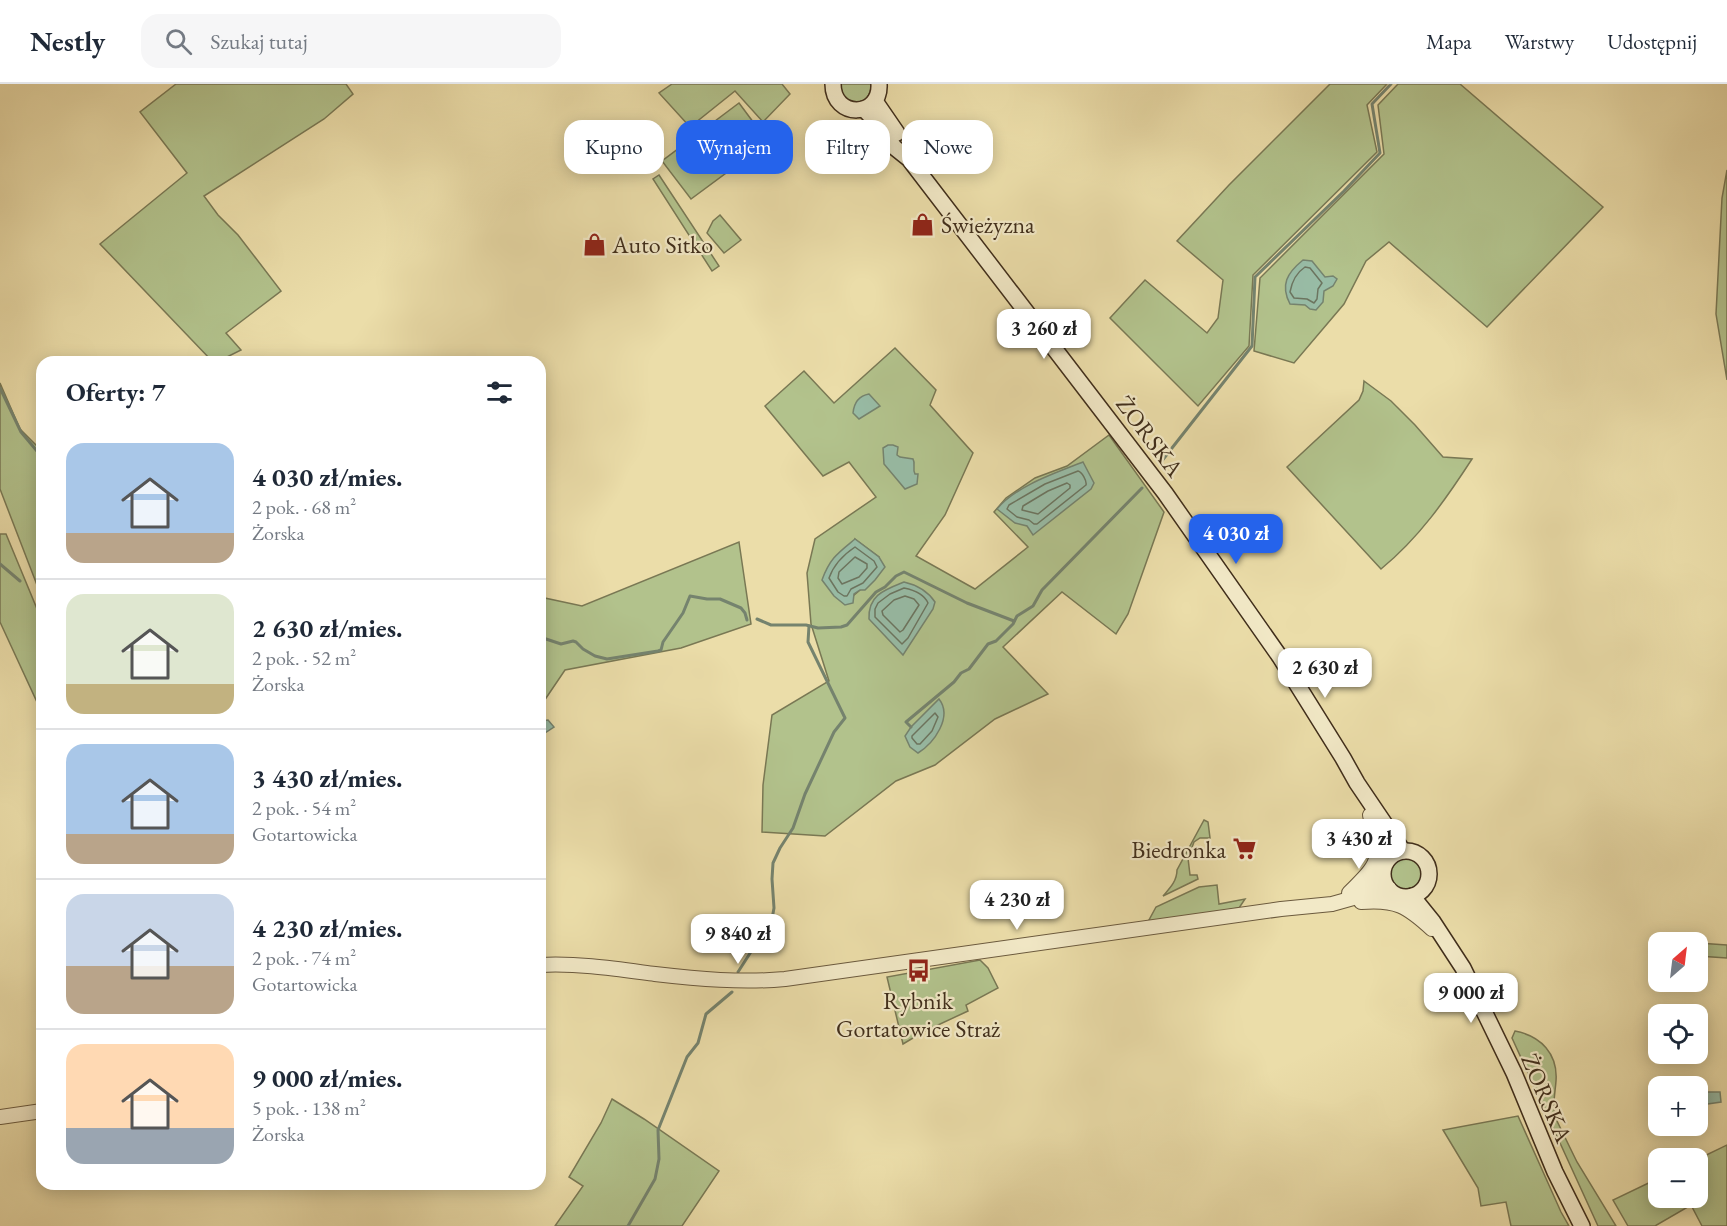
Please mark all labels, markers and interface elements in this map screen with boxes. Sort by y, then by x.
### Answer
search box [141,14,561,68]
text: Nestly [30,23,105,59]
icon: search [162,25,195,58]
text: Szukaj tutaj [210,27,308,56]
text: Mapa [1426,28,1472,55]
text: Warstwy [1505,28,1574,55]
text: Udostępnij [1607,28,1697,55]
chip: Kupno [564,120,664,174]
chip: Wynajem [676,120,793,174]
chip: Filtry [805,120,890,174]
chip: Nowe [902,120,993,174]
place label: Świeżyzna [941,209,1035,240]
shop icon: Świeżyzna [910,211,936,237]
place label: Auto Sitko [611,229,713,260]
shop icon: Auto Sitko [581,231,607,257]
pin: 3 260 zł [982,309,1106,360]
text: 3 260 zł [1011,315,1077,341]
text: Oferty: 7 [66,375,166,409]
icon: filters [483,376,516,409]
street label: ŻORSKA [1109,389,1191,483]
text: 4 030 zł/mies. [252,460,402,494]
icon: home [114,467,186,539]
text: 2 pok. · 68 m² [252,494,356,520]
pin: 4 030 zł [1174,514,1298,565]
text: Żorska [252,520,304,546]
text: 4 030 zł [1203,520,1269,546]
text: 2 630 zł/mies. [252,611,402,645]
icon: home [114,618,186,690]
text: 2 pok. · 52 m² [252,645,356,671]
pin: 2 630 zł [1263,648,1387,699]
text: 2 630 zł [1292,654,1358,680]
text: Żorska [252,671,304,697]
text: 3 430 zł/mies. [252,761,402,795]
icon: home [114,768,186,840]
text: 2 pok. · 54 m² [252,795,356,821]
pin: 3 430 zł [1297,819,1421,870]
text: Gotartowicka [252,821,357,847]
text: 3 430 zł [1326,825,1392,851]
place label: Biedronka [1131,834,1226,865]
supermarket icon: Biedronka [1231,836,1257,862]
pin: 4 230 zł [955,880,1079,931]
text: 4 230 zł [984,886,1050,912]
text: 4 230 zł/mies. [252,911,402,945]
pin: 9 840 zł [676,914,800,965]
icon: home [114,918,186,990]
text: 9 840 zł [705,920,771,946]
north arrow [1648,932,1708,992]
map controls [1648,932,1708,1208]
text: 2 pok. · 74 m² [252,945,356,971]
bus stop icon: Rybnik Gortatowice Straż [905,957,931,983]
text: Gotartowicka [252,971,357,997]
pin: 9 000 zł [1409,973,1533,1024]
text: 9 000 zł [1438,979,1504,1005]
place label: Rybnik Gortatowice Straż [836,985,1000,1044]
button: locate [1648,1004,1708,1064]
street label: ŻORSKA [1514,1049,1580,1148]
text: 9 000 zł/mies. [252,1061,402,1095]
icon: home [114,1068,186,1140]
button: + [1648,1076,1708,1136]
text: 5 pok. · 138 m² [252,1095,366,1121]
text: Żorska [252,1121,304,1147]
button: − [1648,1148,1708,1208]

